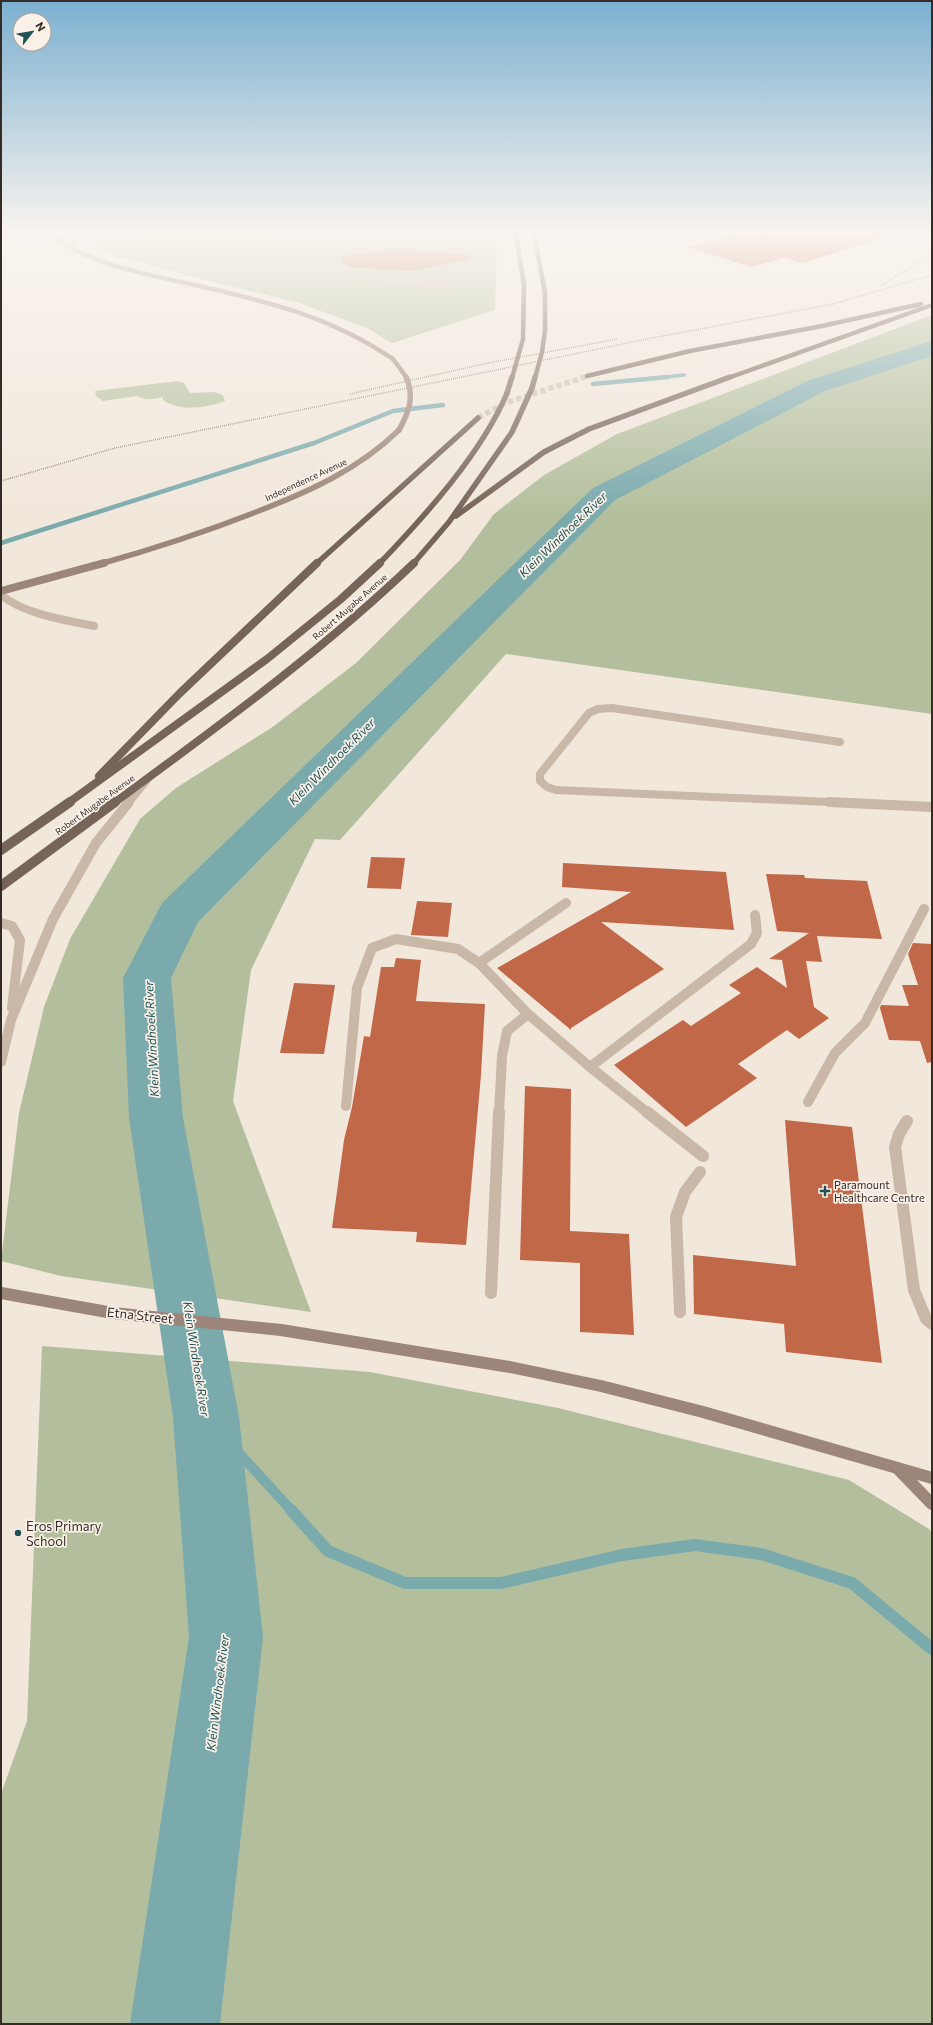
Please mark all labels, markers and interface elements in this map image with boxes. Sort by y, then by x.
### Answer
north arrow [12,12,52,52]
text: N [33,20,49,33]
street label: Independence Avenue [263,456,349,503]
water label: Klein Windhoek River [516,488,610,580]
street label: Robert Mugabe Avenue [310,571,389,642]
water label: Klein Windhoek River [285,714,378,807]
street label: Robert Mugabe Avenue [53,772,137,837]
water label: Klein Windhoek River [141,979,161,1097]
place label: Paramount Healthcare Centre [834,1178,925,1204]
marker: Paramount Healthcare Centre [819,1185,831,1197]
water label: Klein Windhoek River [181,1300,213,1419]
street label: Etna Street [106,1304,174,1326]
place label: Eros Primary School [26,1518,102,1549]
marker: Eros Primary School [13,1528,23,1538]
water label: Klein Windhoek River [203,1633,231,1751]

